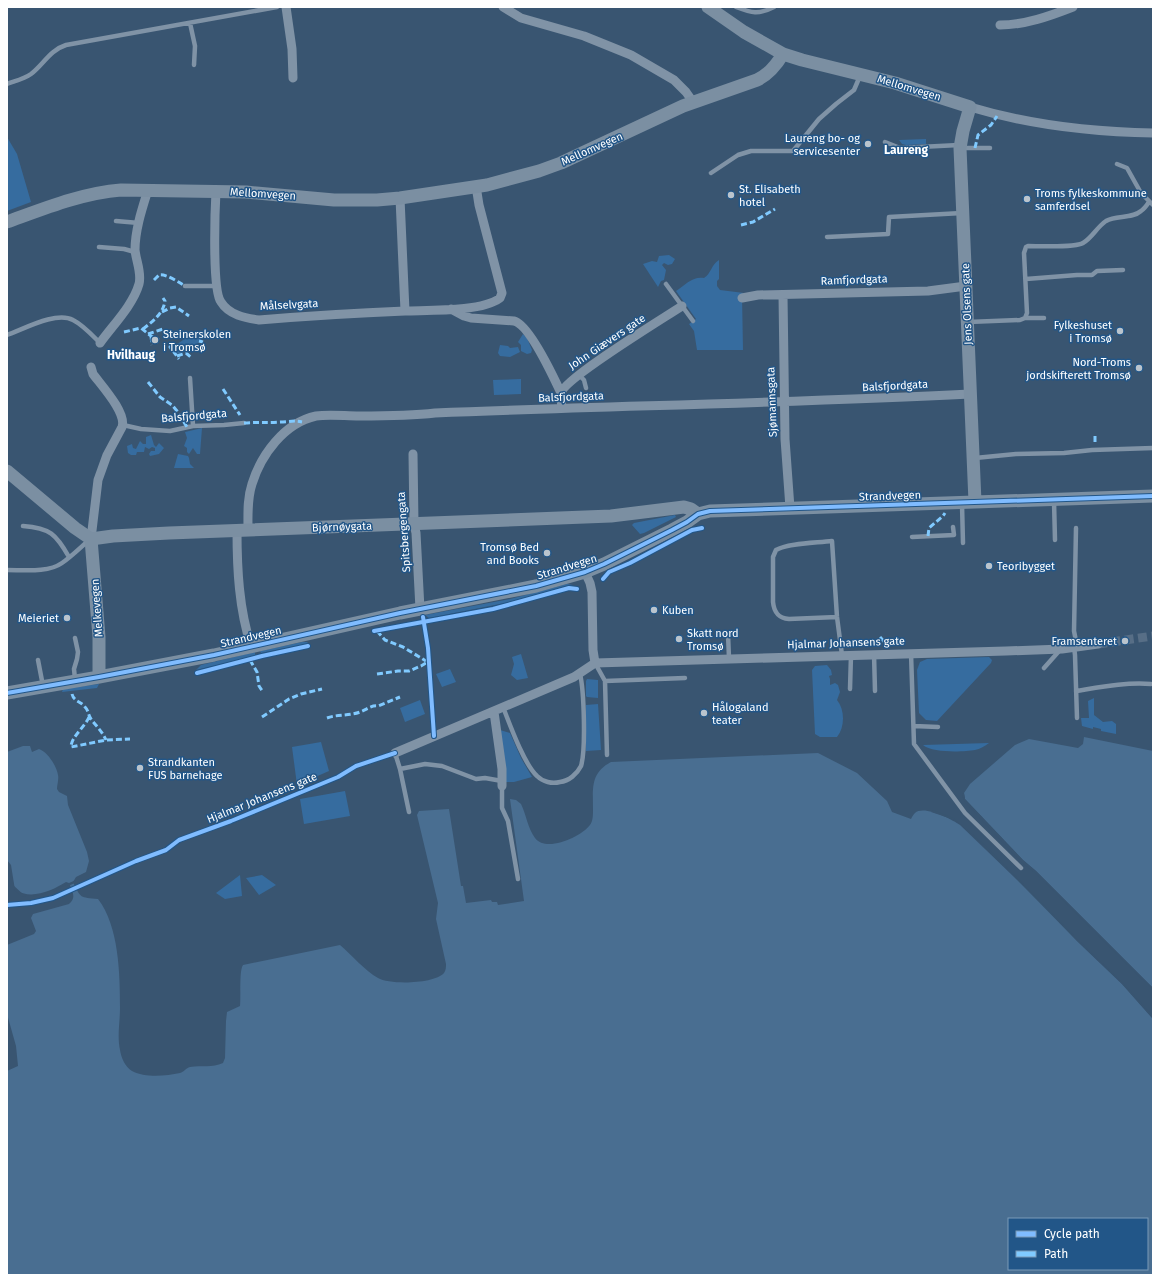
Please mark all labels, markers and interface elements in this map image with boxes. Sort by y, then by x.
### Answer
street label: Mellomvegen [876,72,942,104]
street label: Mellomvegen [559,130,625,168]
place label: Laureng bo- og servicesenter [785,132,861,158]
marker: Laureng bo- og servicesenter [863,139,873,149]
district label: Laureng [884,143,928,157]
place label: St. Elisabeth hotel [739,183,801,209]
street label: Mellomvegen [230,185,296,203]
place label: Troms fylkeskommune samferdsel [1035,187,1147,213]
marker: St. Elisabeth hotel [726,190,736,200]
marker: Troms fylkeskommune samferdsel [1022,194,1032,204]
street label: Jens Olsens gate [959,263,975,345]
street label: Ramfjordgata [820,272,888,288]
street label: Målselvgata [259,297,319,313]
street label: John Giævers gate [566,312,648,372]
place label: Fylkeshuset i Tromsø [1054,319,1112,345]
marker: Fylkeshuset i Tromsø [1115,326,1125,336]
place label: Steinerskolen i Tromsø [163,328,231,354]
marker: Steinerskolen i Tromsø [150,335,160,345]
district label: Hvilhaug [107,348,155,362]
place label: Nord-Troms jordskifterett Tromsø [1025,356,1131,382]
marker: Nord-Troms jordskifterett Tromsø [1134,363,1144,373]
street label: Sjømannsgata [764,367,780,437]
street label: Balsfjordgata [862,378,928,394]
street label: Balsfjordgata [538,389,604,405]
street label: Balsfjordgata [161,407,227,425]
street label: Strandvegen [859,488,921,504]
street label: Spitsbergengata [395,491,413,573]
street label: Bjørnøygata [312,519,372,535]
place label: Tromsø Bed and Books [480,541,539,567]
marker: Tromsø Bed and Books [542,548,552,558]
street label: Strandvegen [535,552,599,582]
place label: Teoribygget [997,560,1055,573]
marker: Teoribygget [984,561,994,571]
street label: Melkevegen [88,578,106,638]
place label: Kuben [662,604,694,617]
marker: Kuben [649,605,659,615]
place label: Meieriet [18,612,59,625]
marker: Meieriet [62,613,72,623]
street label: Strandvegen [219,624,283,650]
place label: Skatt nord Tromsø [687,627,739,653]
marker: Skatt nord Tromsø [674,634,684,644]
street label: Hjalmar Johansens gate [787,634,905,652]
place label: Framsenteret [1051,635,1117,648]
marker: Framsenteret [1120,636,1130,646]
place label: Hålogaland teater [712,701,769,727]
marker: Hålogaland teater [699,708,709,718]
place label: Strandkanten FUS barnehage [148,756,222,782]
marker: Strandkanten FUS barnehage [135,763,145,773]
street label: Hjalmar Johansens gate [205,770,319,826]
legend [1008,1218,1148,1270]
text: Cycle path [1044,1227,1100,1241]
text: Path [1044,1247,1068,1261]

